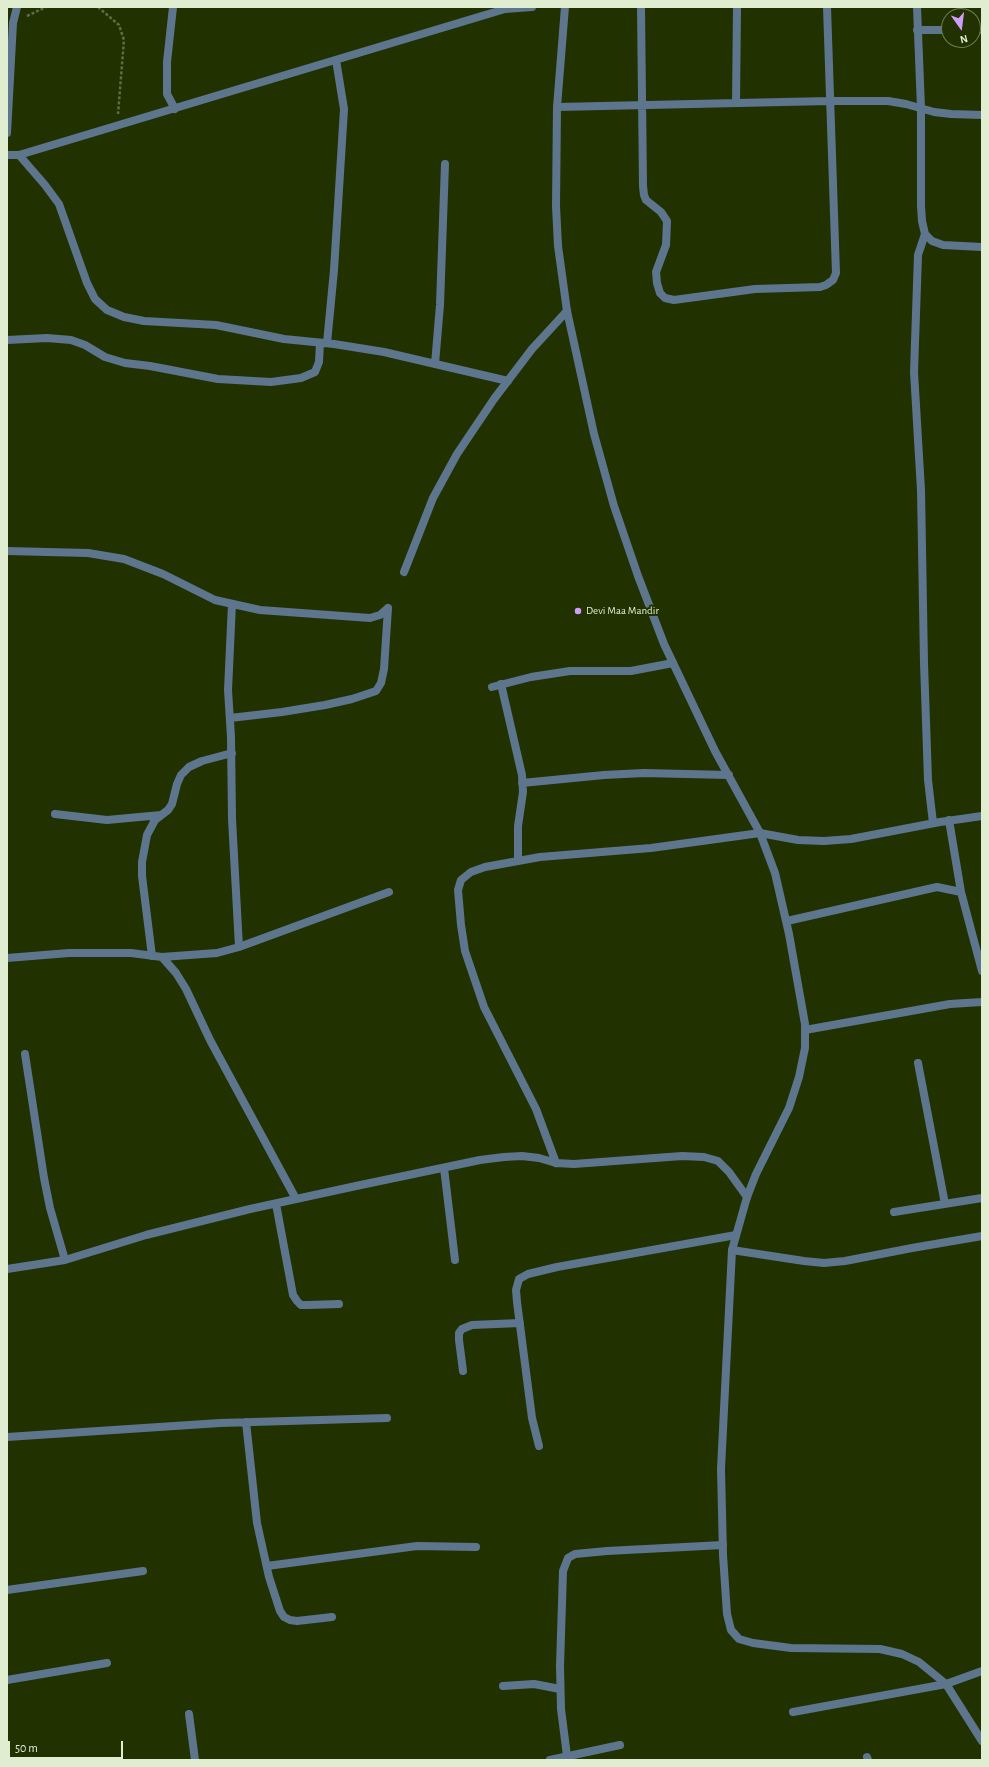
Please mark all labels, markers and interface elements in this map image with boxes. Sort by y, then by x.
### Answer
north arrow [941,8,981,48]
text: N [959,33,969,45]
place label: Devi Maa Mandir [586,604,659,618]
marker: Devi Maa Mandir [573,606,583,616]
scale bar [10,1733,125,1759]
text: 50 m [15,1742,38,1754]

